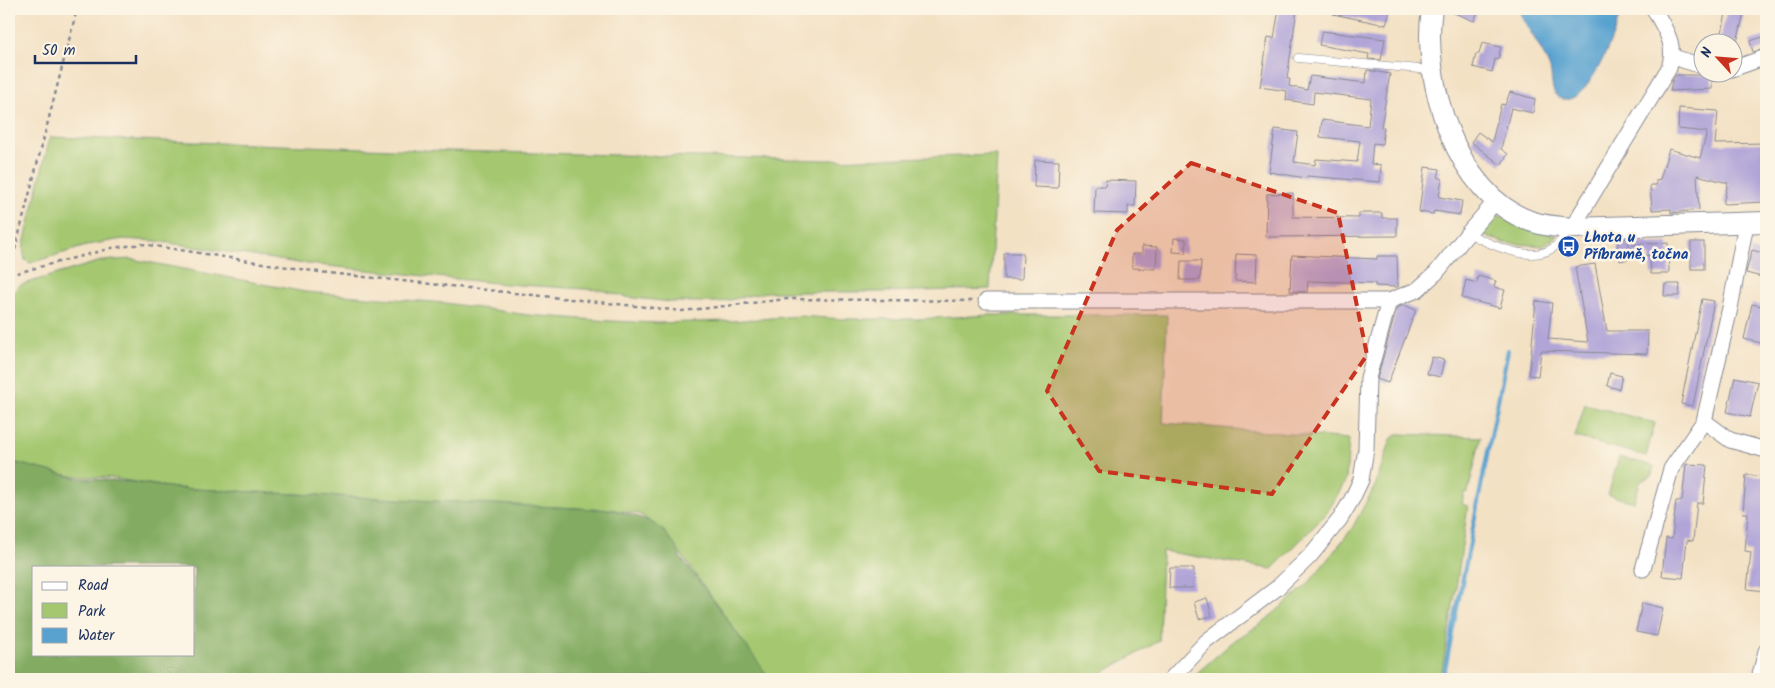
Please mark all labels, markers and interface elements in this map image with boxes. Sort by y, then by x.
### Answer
scale bar [35,32,136,64]
north arrow [1692,32,1742,82]
text: 50 m [42,39,76,63]
text: N [1695,44,1719,62]
place label: Lhota u Příbramě, točna [1584,226,1689,267]
bus stop icon: Lhota u Příbramě, točna [1556,235,1580,259]
legend [32,566,195,656]
text: Road [78,574,109,598]
text: Park [78,600,106,624]
text: Water [78,624,115,648]

